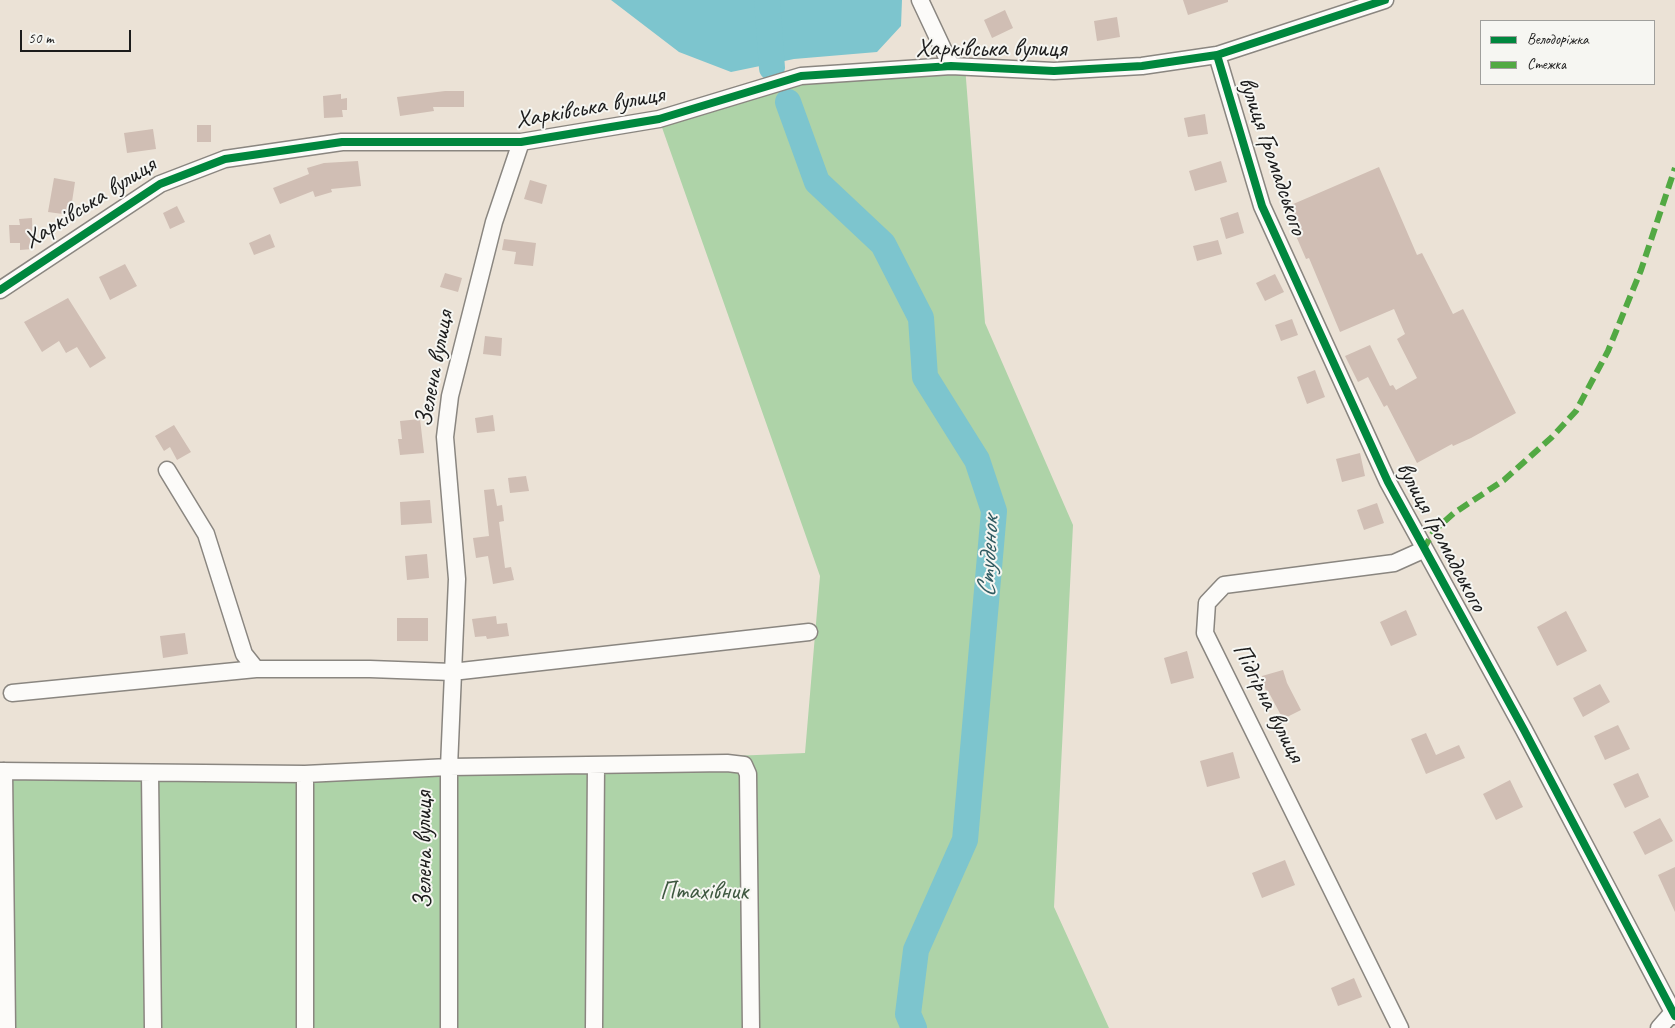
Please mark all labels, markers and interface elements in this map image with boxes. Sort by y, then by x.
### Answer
scale bar [22,20,134,52]
legend [1480,20,1655,85]
text: 50 m [28,29,54,48]
text: Велодоріжка [1527,30,1588,49]
street label: Харківська вулиця [916,34,1066,64]
text: Стежка [1527,55,1566,74]
street label: вулиця Громадського [1231,73,1313,239]
street label: Харківська вулиця [513,80,667,136]
street label: Харківська вулиця [18,150,162,256]
street label: Зелена вулиця [409,308,461,430]
street label: вулиця Громадського [1389,457,1493,617]
water label: Студенок [971,516,1007,598]
street label: Підгірна вулиця [1225,638,1311,768]
street label: Зелена вулиця [409,791,439,909]
park label: Птахівник [660,877,748,907]

